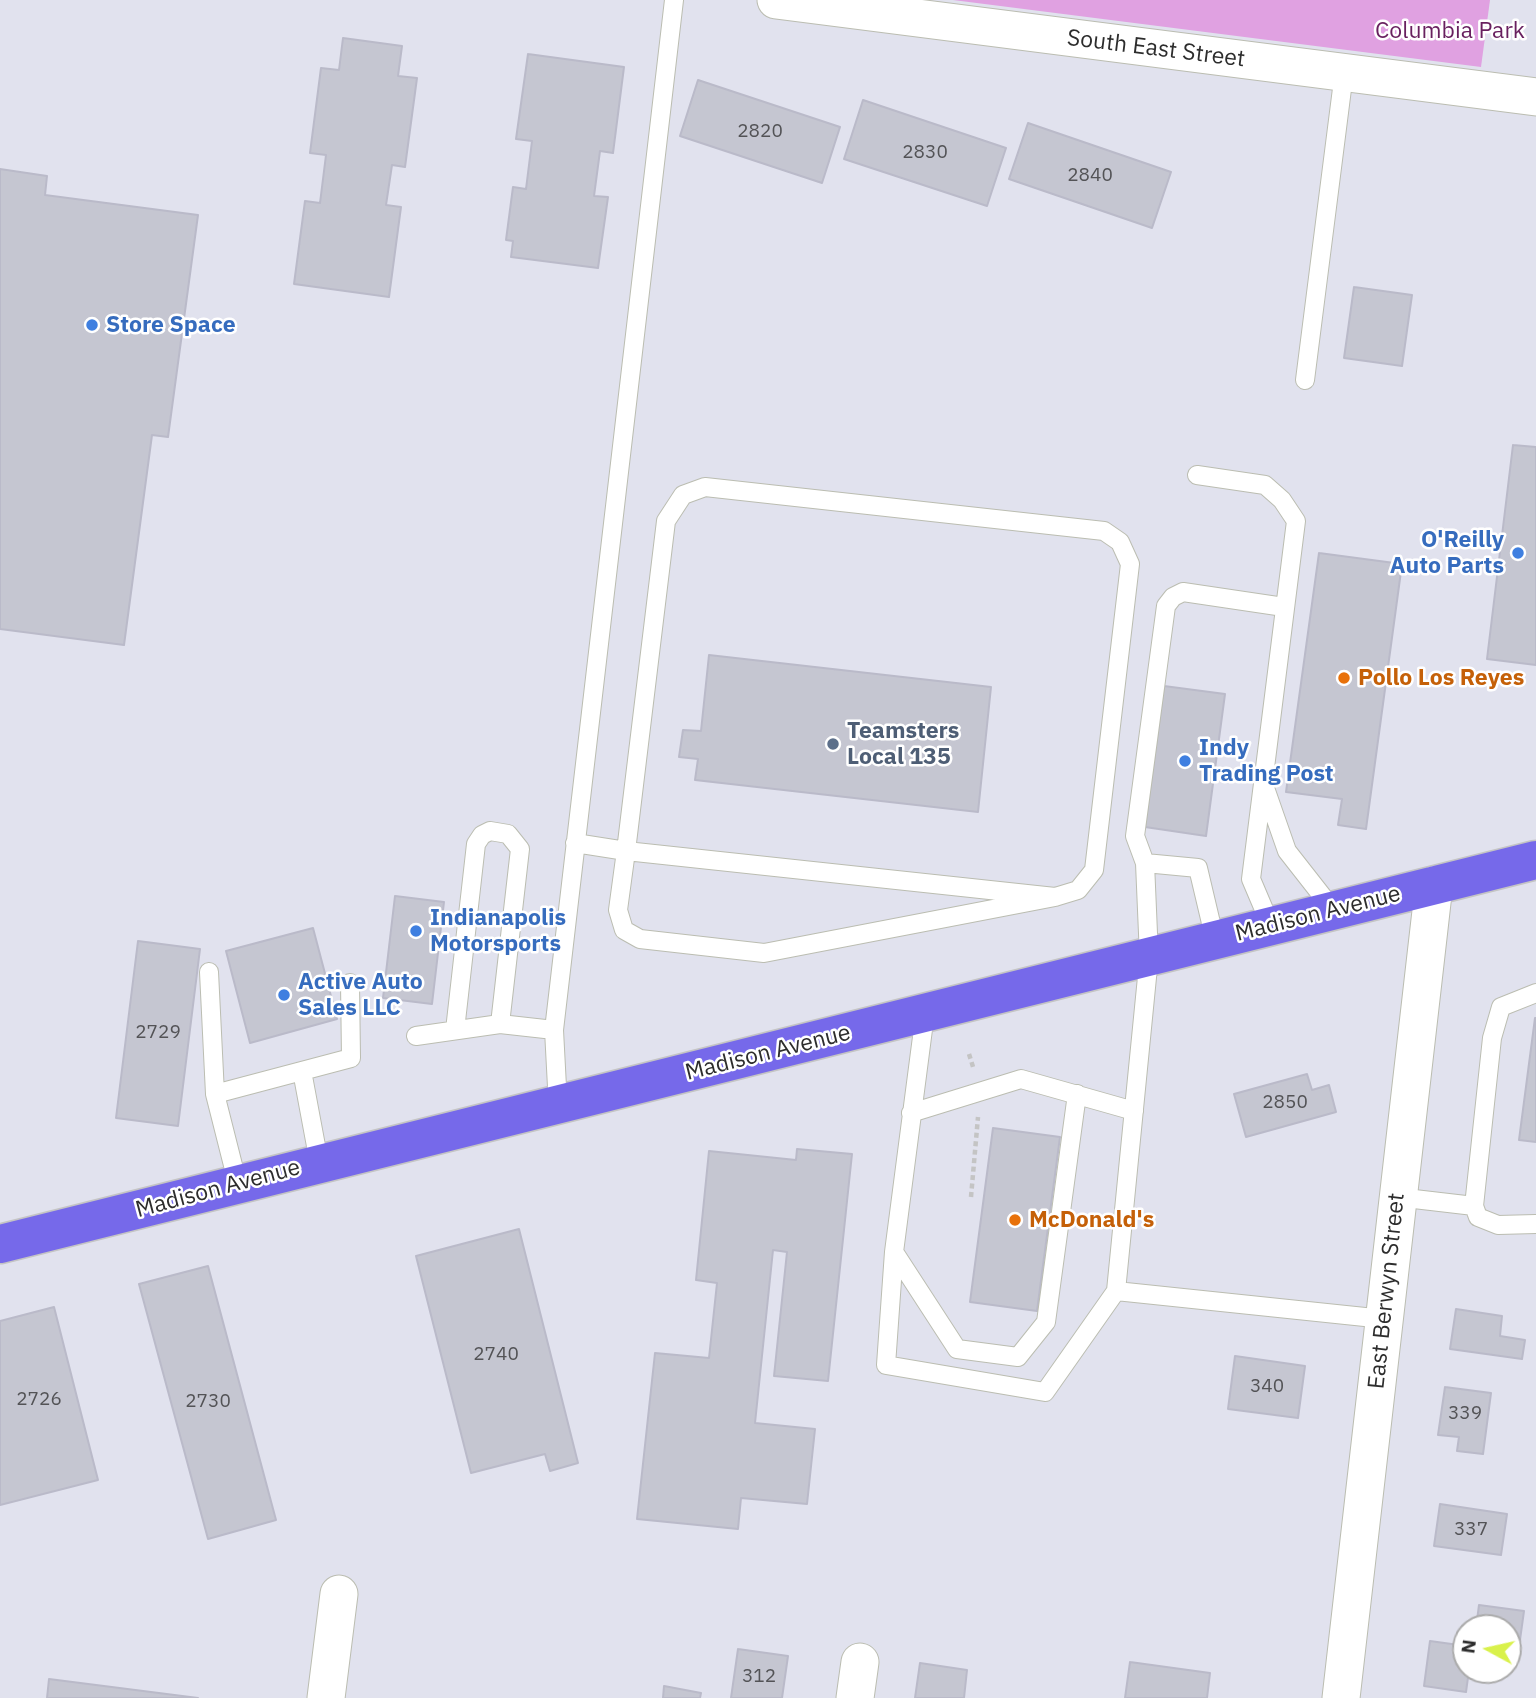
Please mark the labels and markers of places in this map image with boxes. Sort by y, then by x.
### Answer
place label: Store Space [106,311,236,339]
marker: Store Space [84,317,100,333]
place label: O'Reilly Auto Parts [1390,526,1504,580]
marker: O'Reilly Auto Parts [1510,545,1526,561]
place label: Pollo Los Reyes [1358,664,1524,692]
marker: Pollo Los Reyes [1336,670,1352,686]
place label: Teamsters Local 135 [847,717,959,771]
place label: Indy Trading Post [1199,734,1334,788]
marker: Teamsters Local 135 [825,736,841,752]
marker: Indy Trading Post [1177,753,1193,769]
place label: Indianapolis Motorsports [430,904,566,958]
marker: Indianapolis Motorsports [408,923,424,939]
place label: Active Auto Sales LLC [298,968,423,1022]
marker: Active Auto Sales LLC [276,987,292,1003]
place label: McDonald's [1029,1206,1154,1234]
marker: McDonald's [1007,1212,1023,1228]

